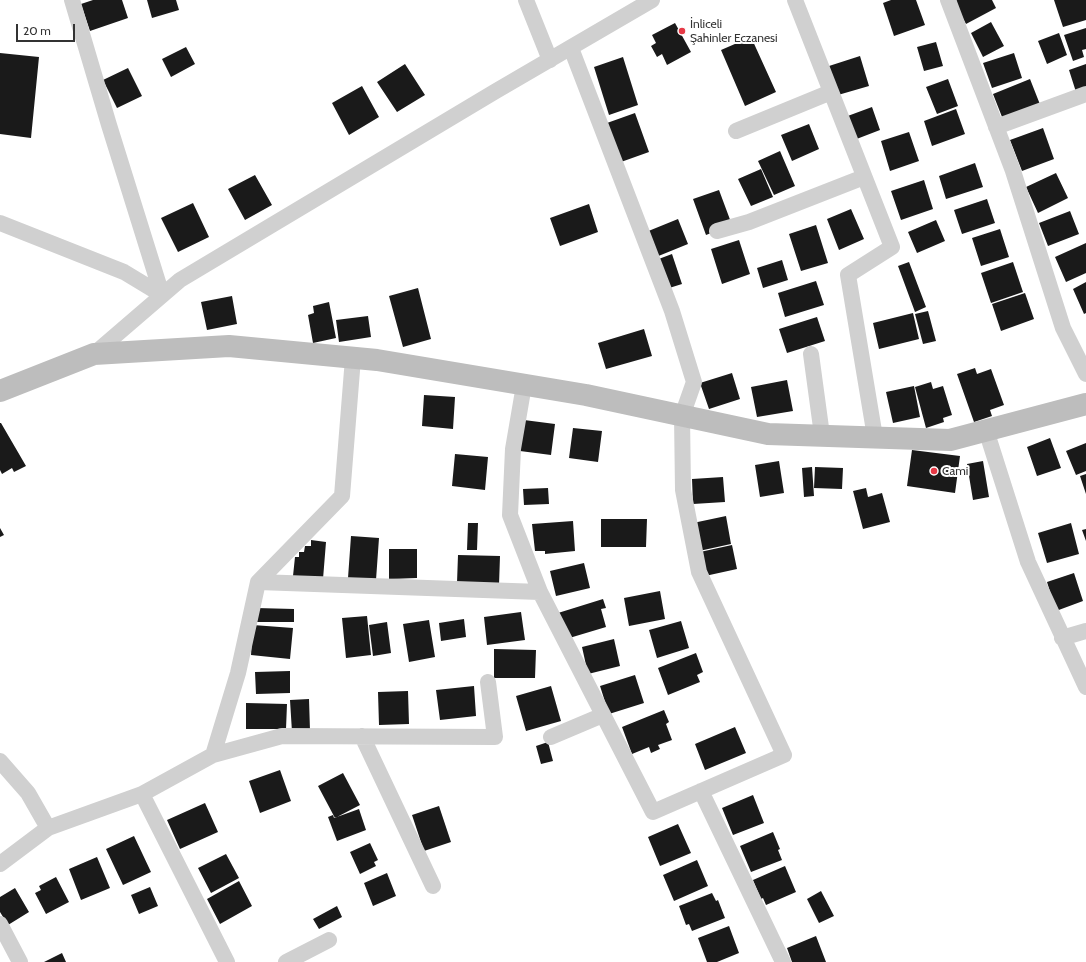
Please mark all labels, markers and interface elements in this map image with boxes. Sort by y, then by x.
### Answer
scale bar [18,16,77,42]
place label: İnliceli Şahinler Eczanesi [690,17,778,45]
text: 20 m [23,23,51,38]
marker: İnliceli Şahinler Eczanesi [677,26,687,36]
place label: Cami [942,464,968,478]
marker: Cami [929,466,939,476]

